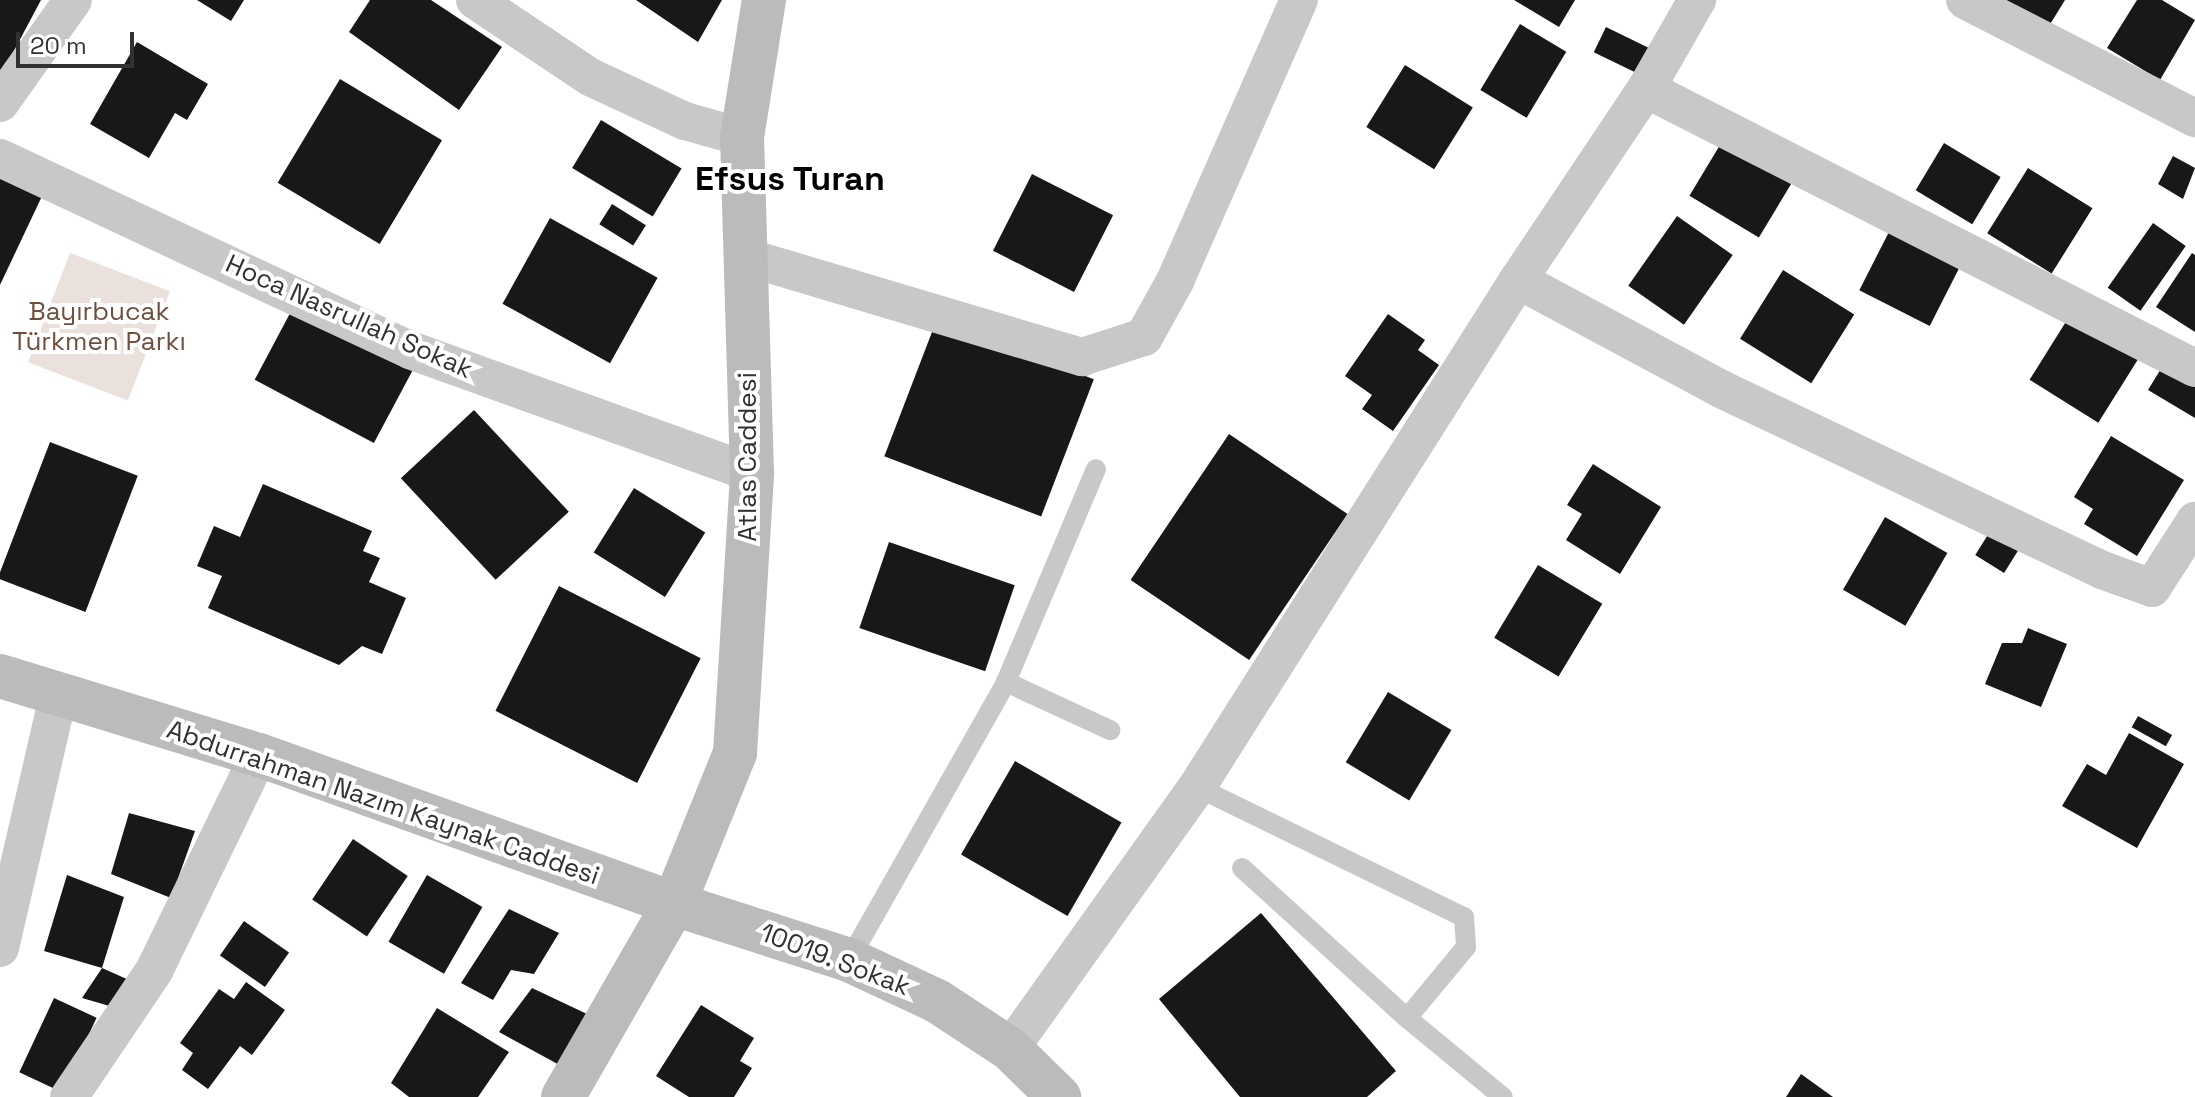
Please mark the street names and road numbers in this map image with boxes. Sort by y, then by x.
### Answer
street label: Hoca Nasrullah Sokak [221,248,477,386]
street label: Atlas Caddesi [732,372,764,542]
street label: Abdurrahman Nazım Kaynak Caddesi [163,714,603,892]
street label: 10019. Sokak [755,917,915,1003]

